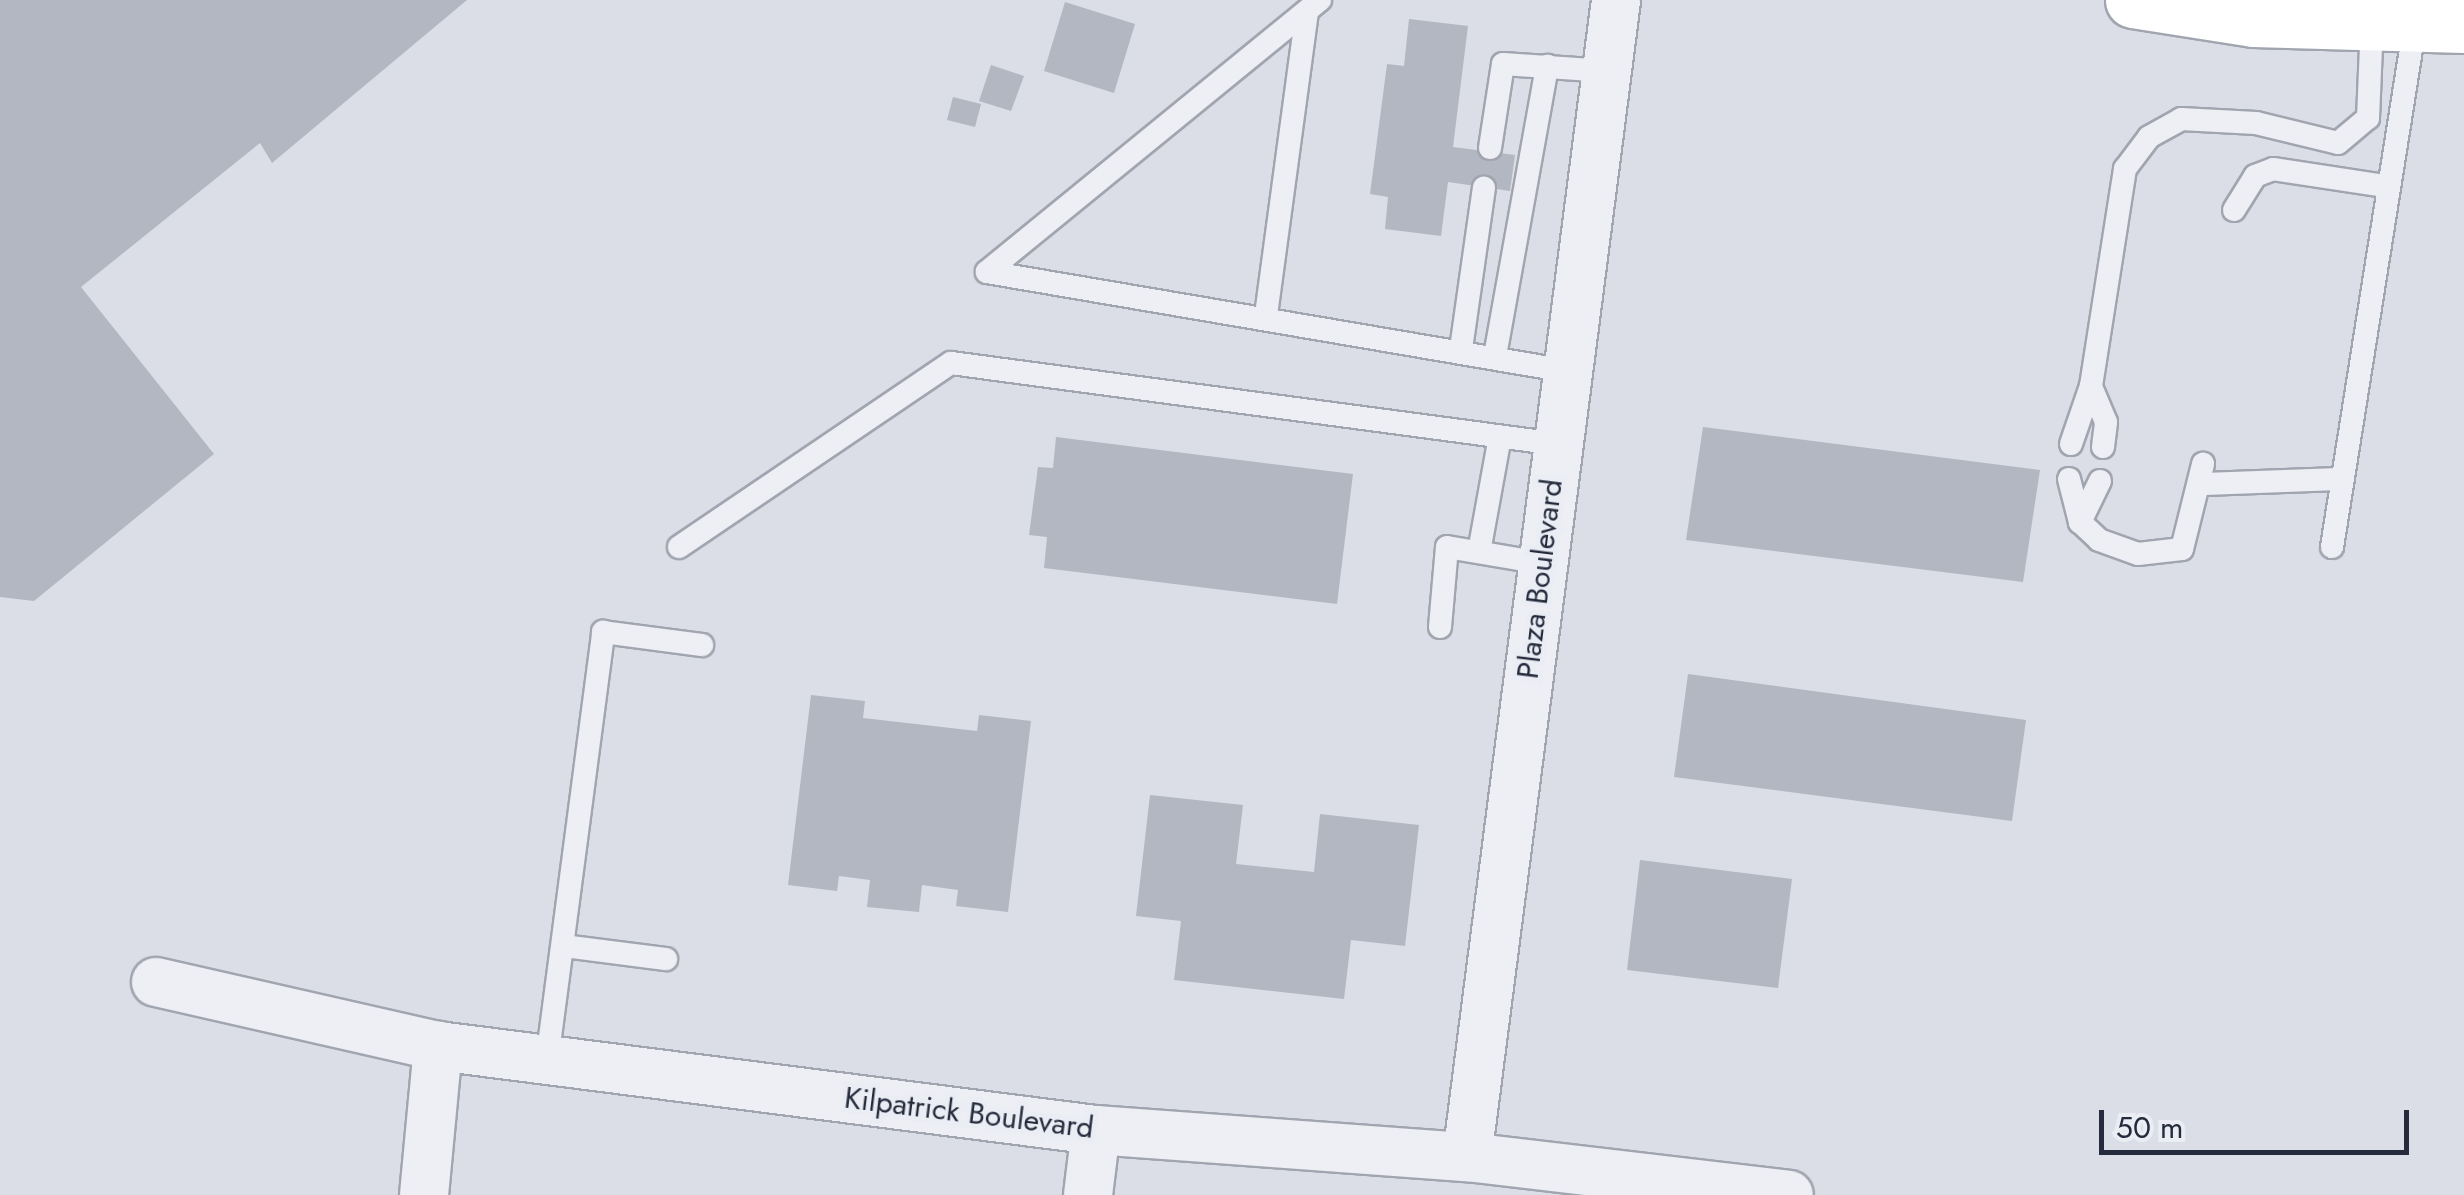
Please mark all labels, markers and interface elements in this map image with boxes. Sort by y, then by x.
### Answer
street label: Plaza Boulevard [1510,477,1570,681]
street label: Kilpatrick Boulevard [842,1080,1096,1146]
scale bar [2104,1090,2414,1152]
text: 50 m [2116,1106,2183,1149]

